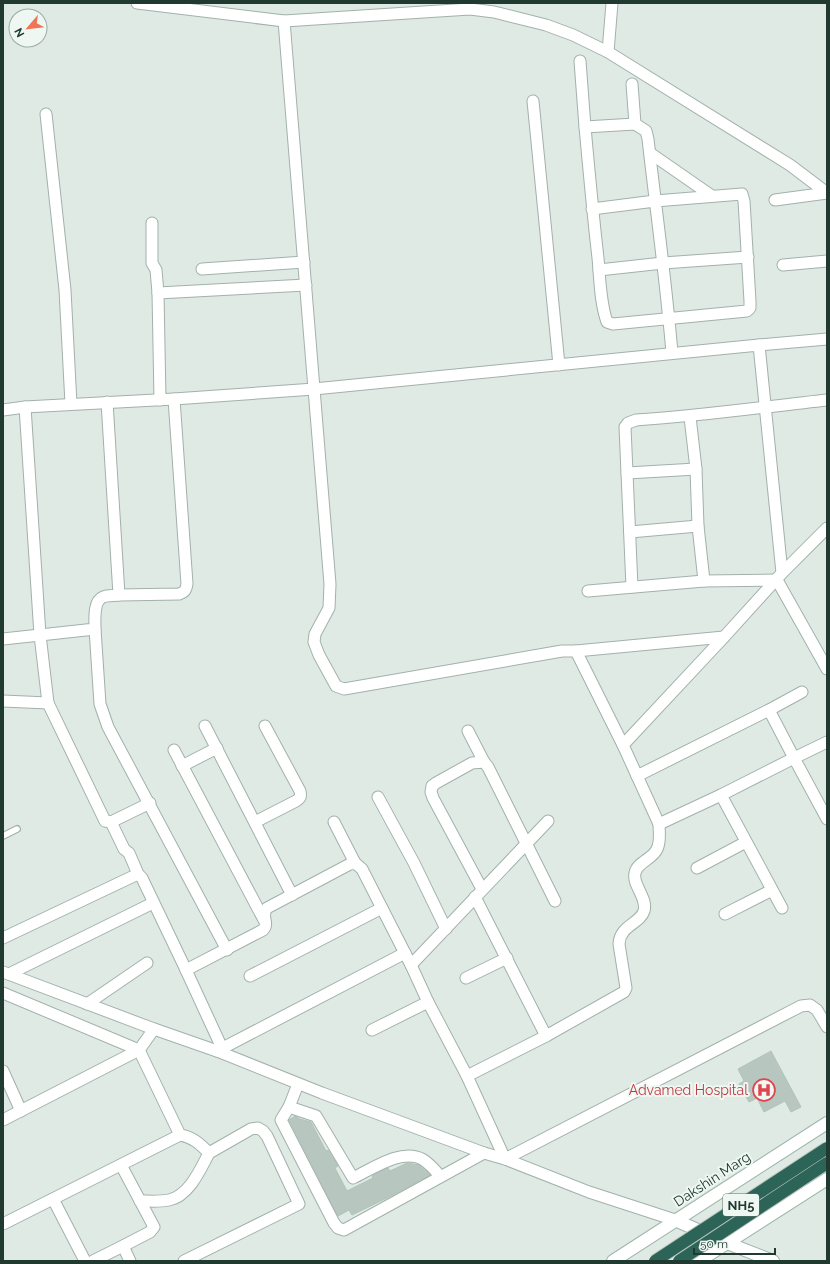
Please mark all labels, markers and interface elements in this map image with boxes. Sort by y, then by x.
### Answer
north arrow [8,8,48,48]
text: N [12,26,27,39]
hospital icon: Advamed Hospital [751,1077,777,1103]
place label: Advamed Hospital [629,1082,748,1098]
street label: Dakshin Marg [671,1148,753,1210]
road number: NH5 [723,1194,759,1216]
scale bar [694,1230,775,1256]
text: 50 m [700,1237,728,1251]

